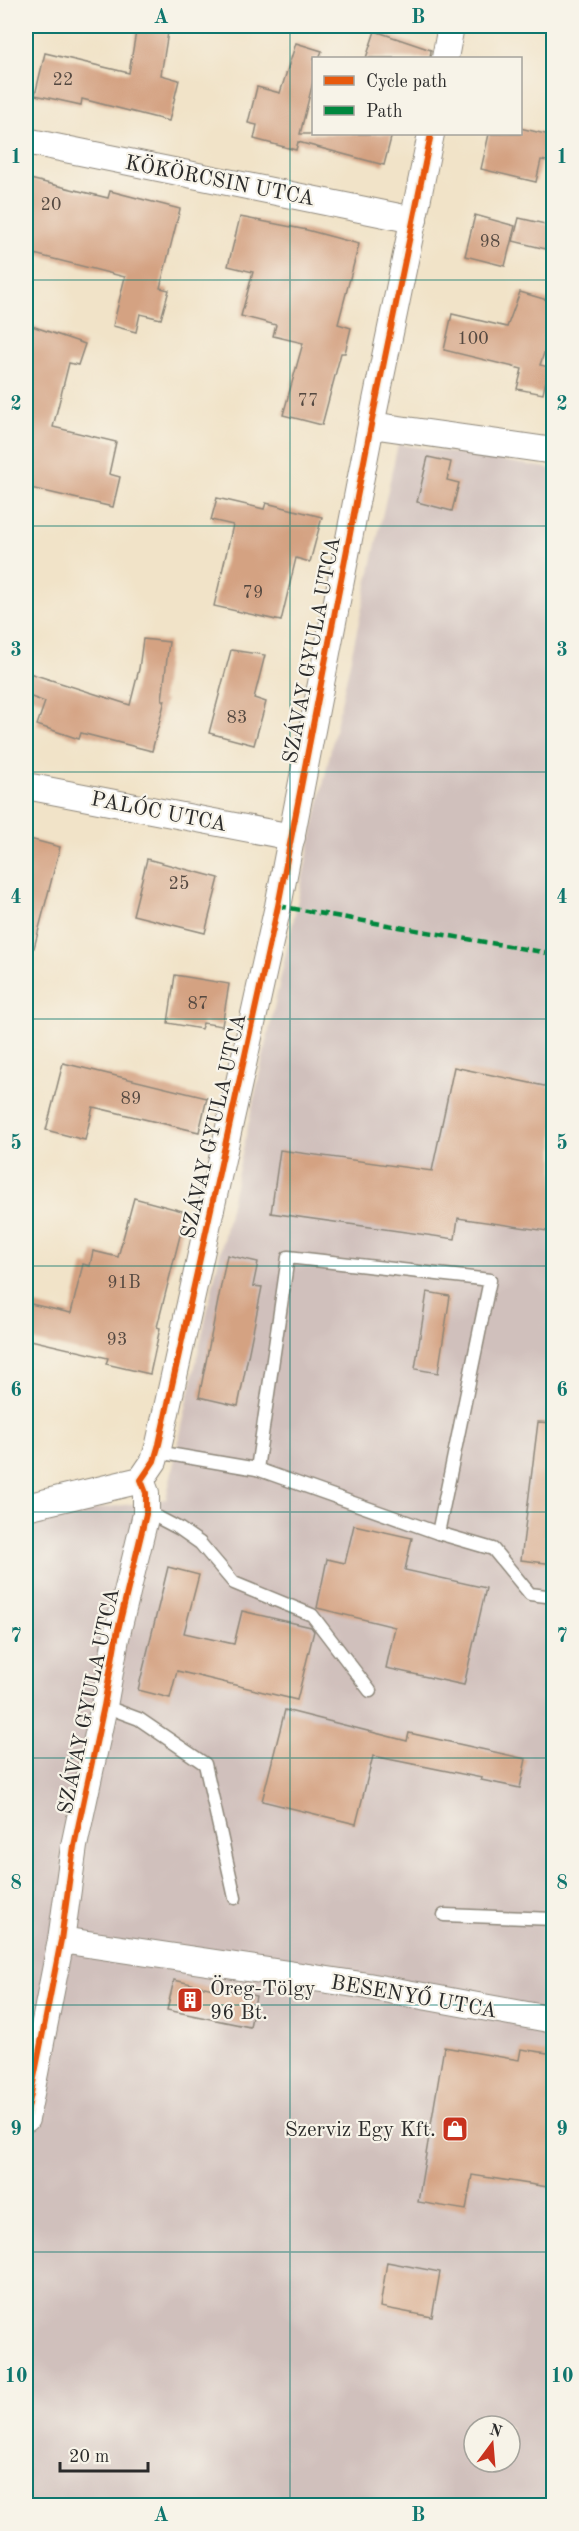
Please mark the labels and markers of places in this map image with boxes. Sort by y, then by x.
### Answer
place label: Öreg-Tölgy 96 Bt. [210,1975,316,2024]
building icon: Öreg-Tölgy 96 Bt. [175,1985,205,2015]
shop icon: Szerviz Egy Kft. [440,2114,470,2144]
place label: Szerviz Egy Kft. [285,2120,436,2141]

